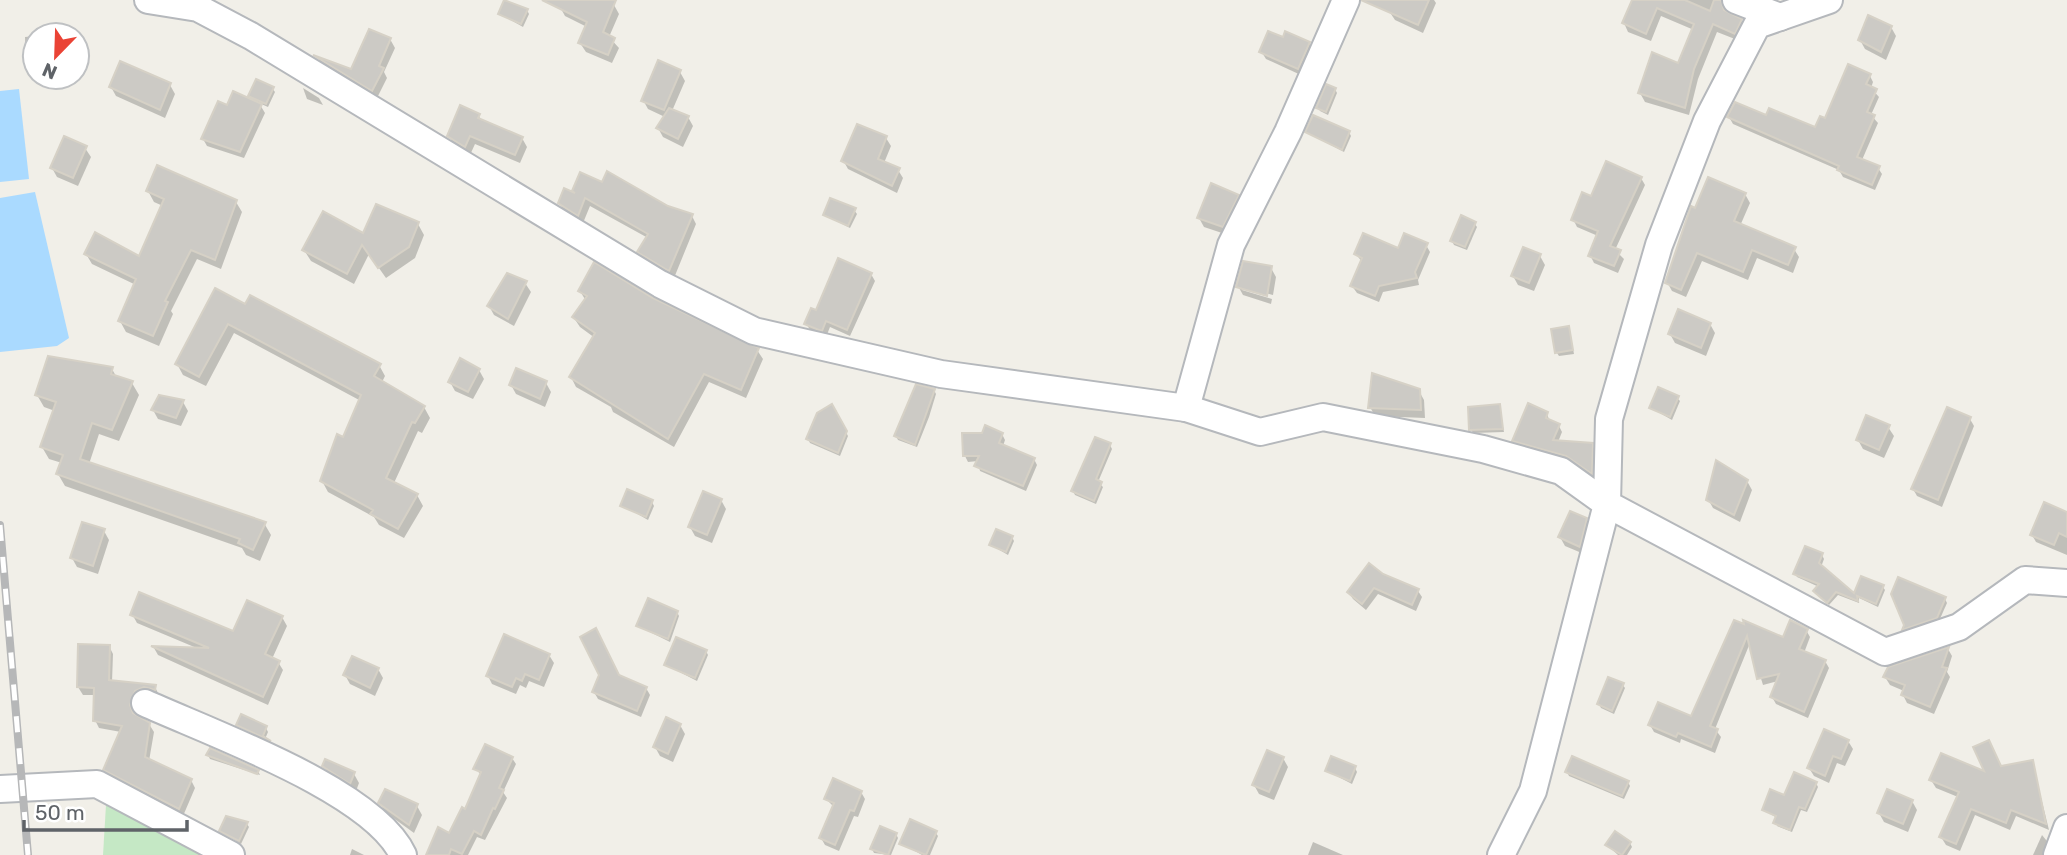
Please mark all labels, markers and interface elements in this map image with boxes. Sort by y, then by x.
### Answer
north arrow [21,21,91,91]
text: N [39,58,60,84]
scale bar [24,788,187,832]
text: 50 m [35,800,85,825]

